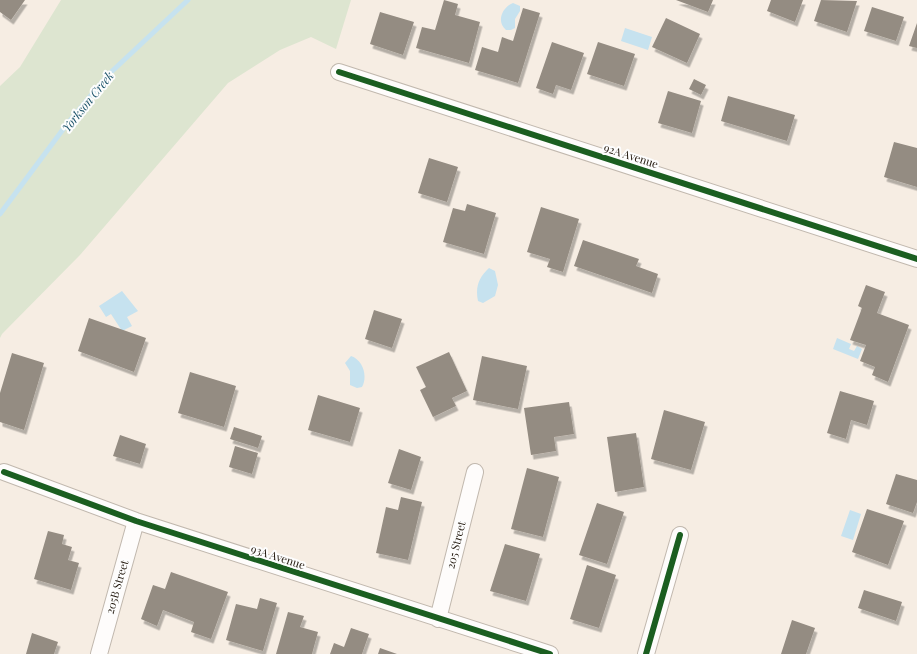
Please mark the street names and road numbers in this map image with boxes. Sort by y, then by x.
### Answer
street label: 92A Avenue [602,140,661,172]
street label: 205 Street [442,519,469,570]
street label: 93A Avenue [249,541,308,572]
street label: 205B Street [102,558,131,616]

